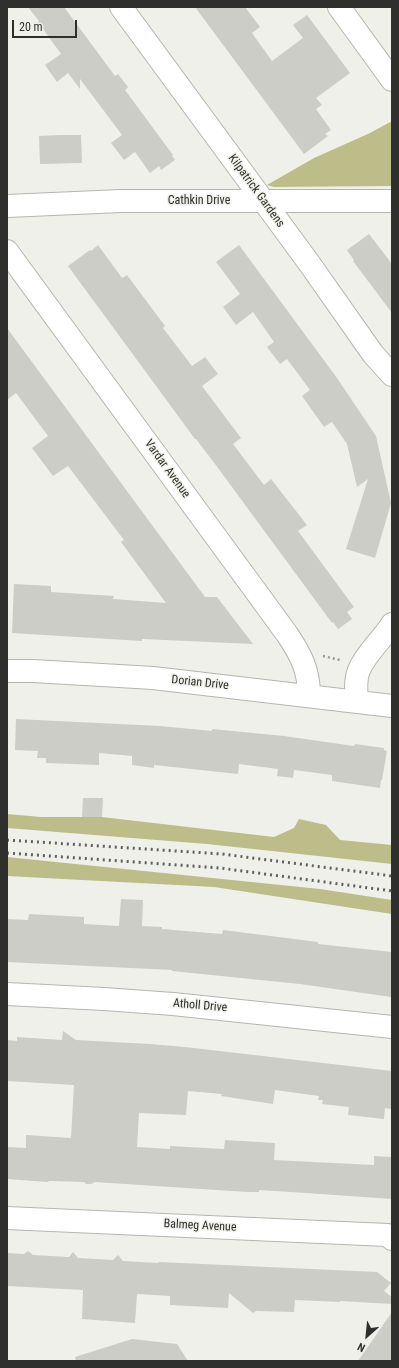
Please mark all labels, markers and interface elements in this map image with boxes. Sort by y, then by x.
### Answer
scale bar [14,12,79,38]
text: 20 m [19,20,43,34]
street label: Kilpatrick Gardens [225,152,287,230]
street label: Cathkin Drive [168,194,230,208]
street label: Vardar Avenue [141,437,193,501]
street label: Dorian Drive [171,673,229,693]
street label: Atholl Drive [172,996,228,1016]
street label: Balmeg Avenue [163,1217,237,1235]
north arrow [347,1316,387,1356]
text: N [355,1340,367,1354]

